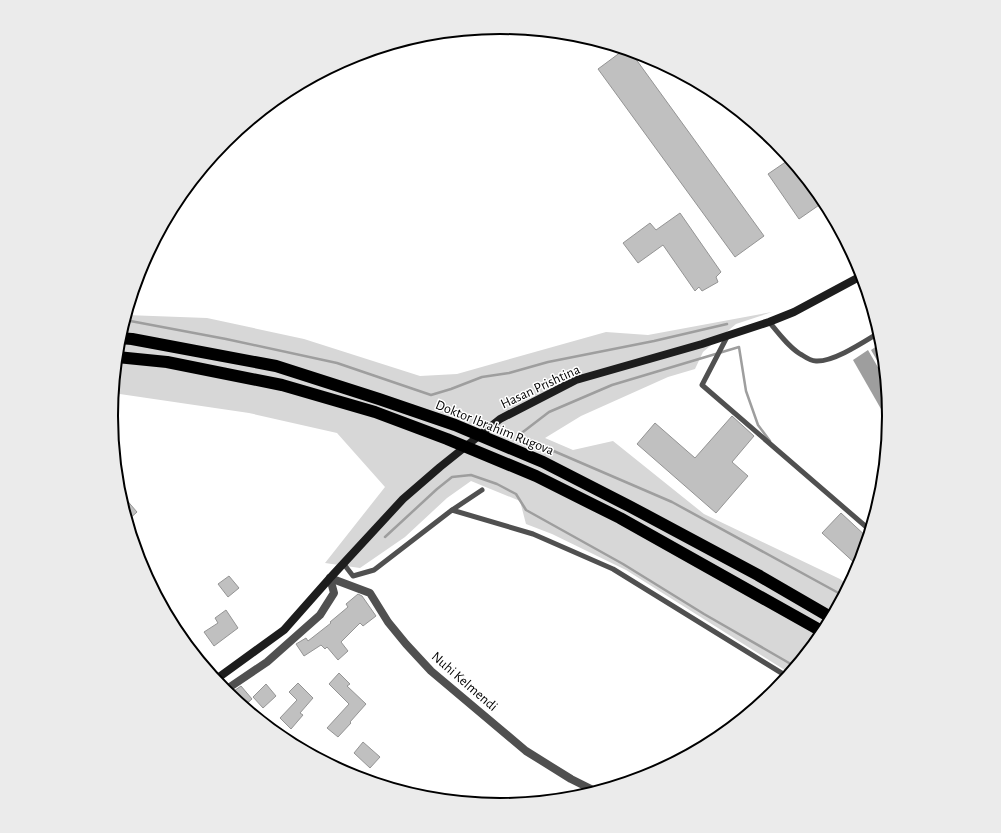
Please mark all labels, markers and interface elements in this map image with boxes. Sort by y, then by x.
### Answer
street label: Hasan Prishtina [499,362,583,411]
street label: Doktor Ibrahim Rugova [433,398,556,458]
street label: Nuhi Kelmendi [429,649,500,714]

